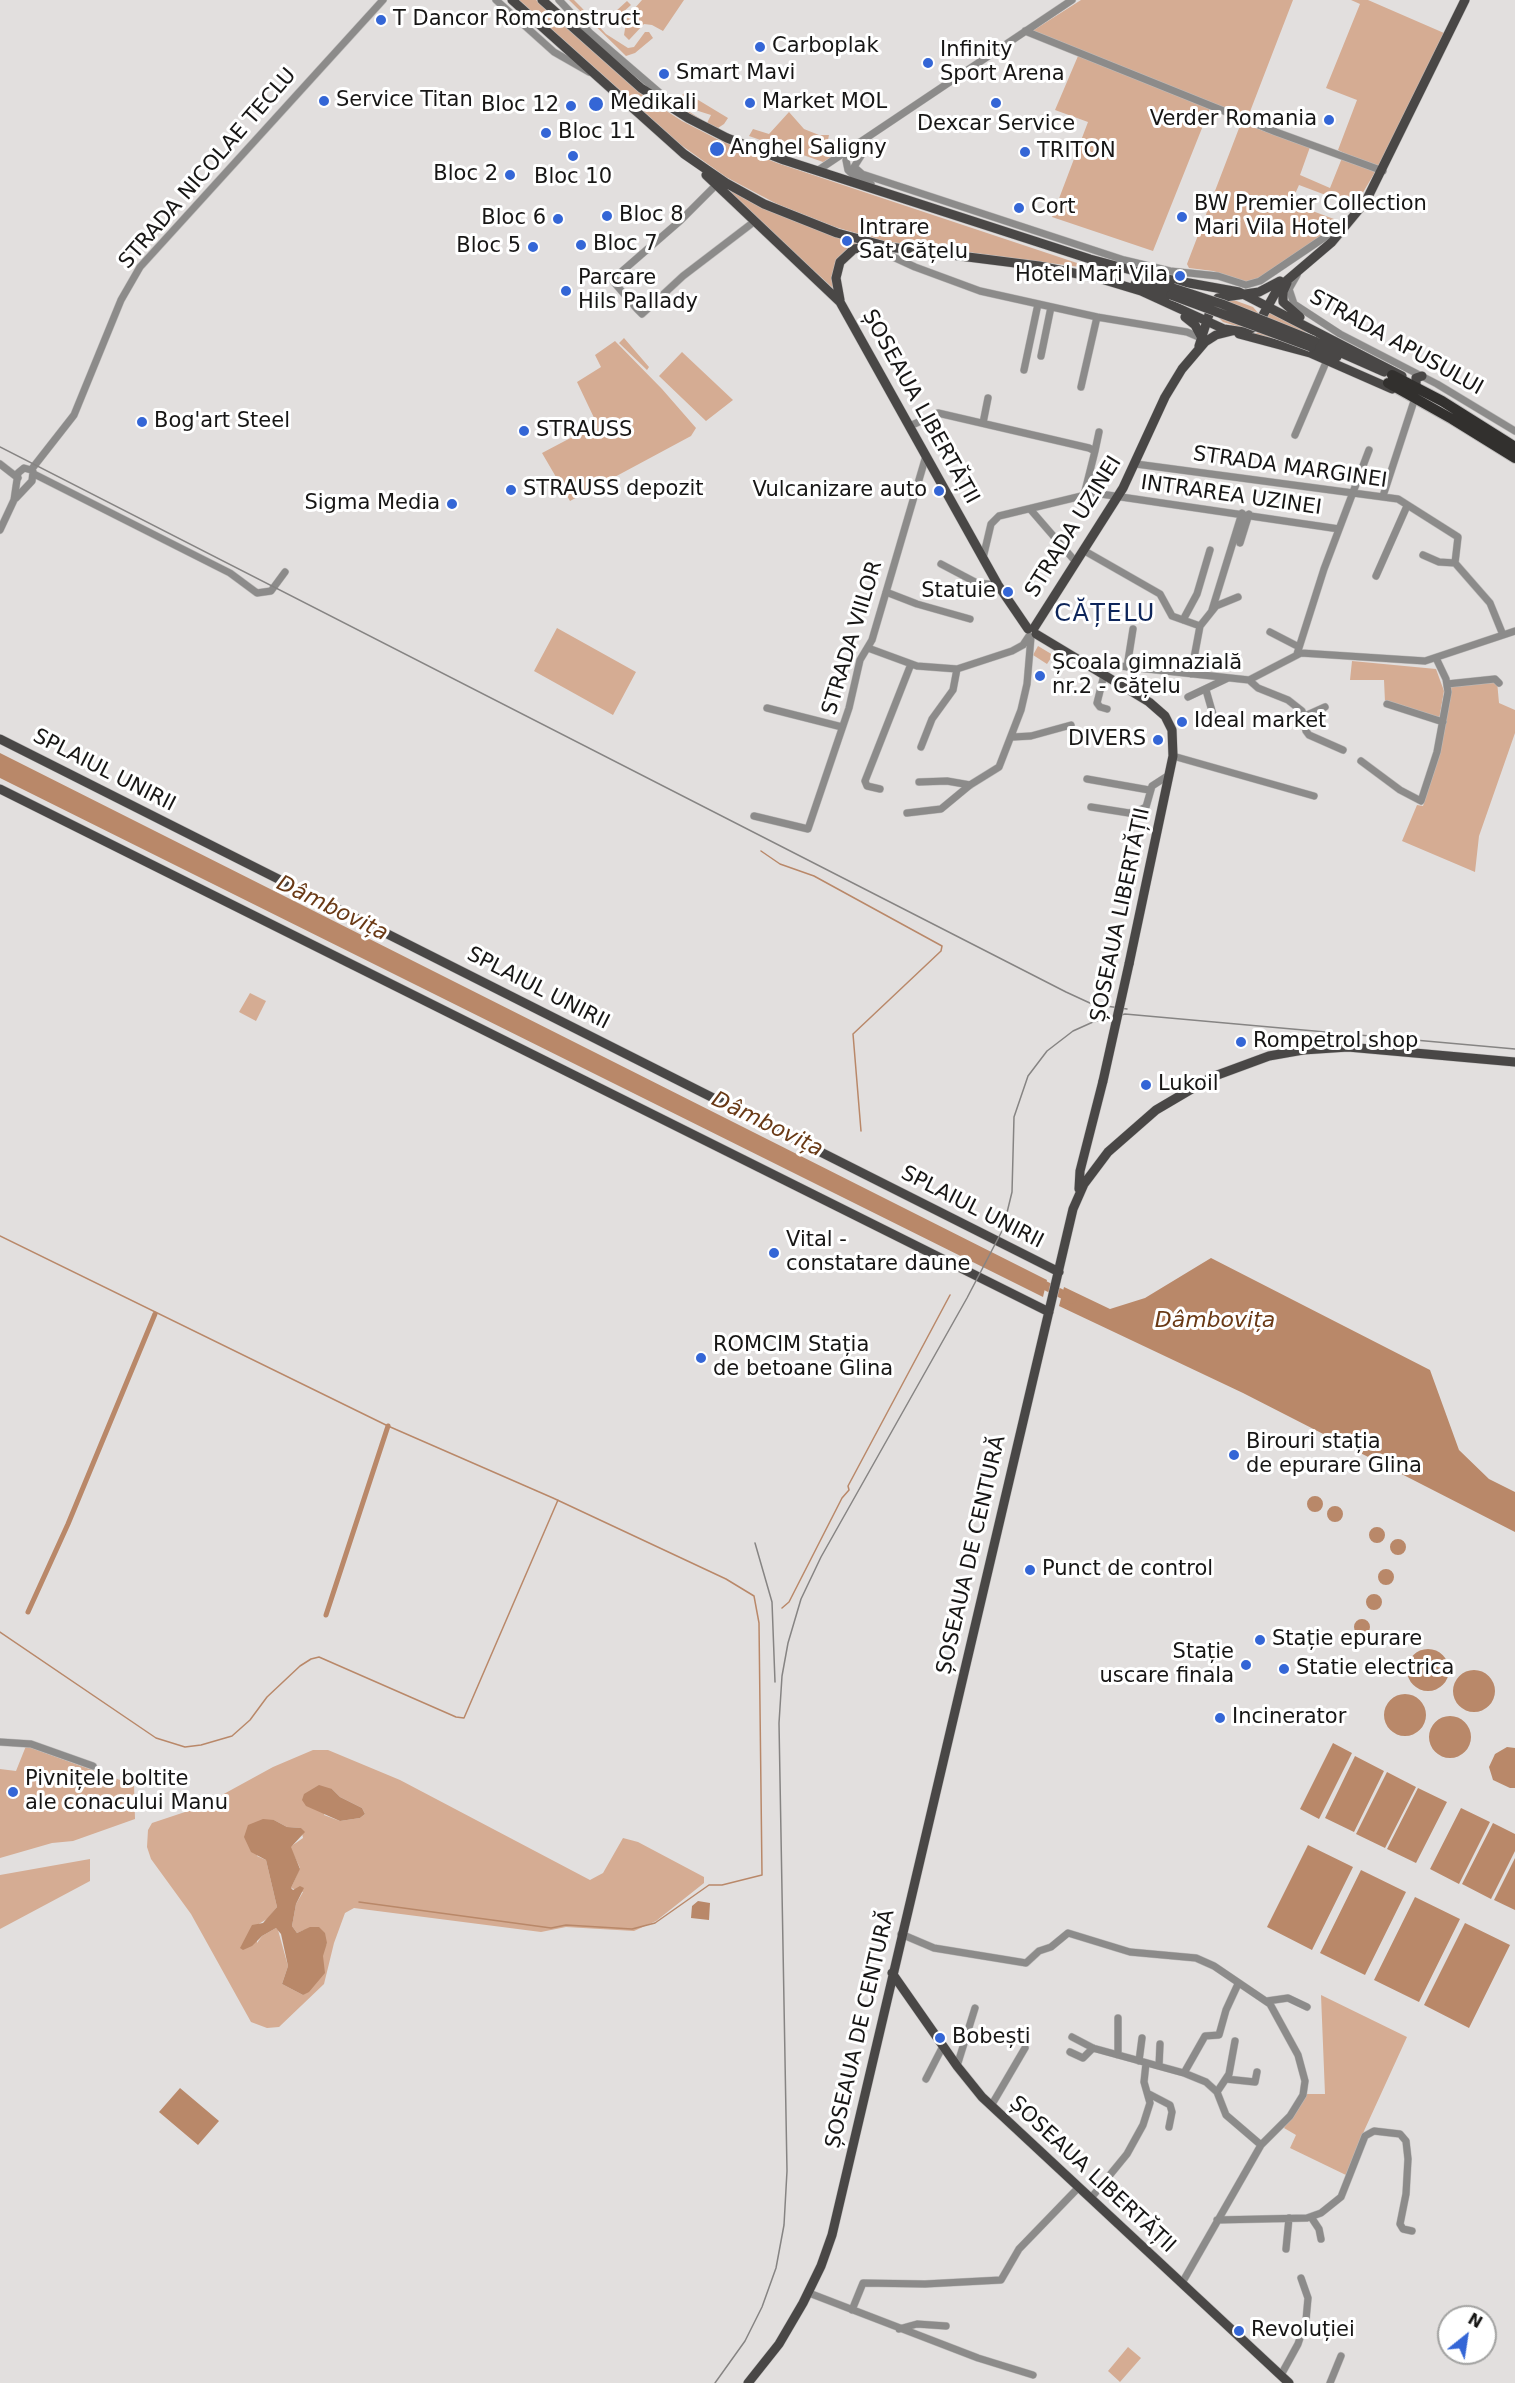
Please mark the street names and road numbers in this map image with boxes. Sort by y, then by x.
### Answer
street label: STRADA NICOLAE TECLU [114,64,302,274]
street label: STRADA APUSULUI [1305,285,1487,401]
street label: ȘOSEAUA LIBERTĂȚII [856,305,984,509]
street label: STRADA MARGINEI [1191,442,1389,494]
street label: STRADA UZINEI [1020,452,1128,602]
street label: INTRAREA UZINEI [1139,471,1323,521]
street label: STRADA VIILOR [818,558,888,718]
street label: SPLAIUL UNIRII [28,724,180,818]
street label: ȘOSEAUA LIBERTĂȚII [1086,806,1156,1024]
street label: SPLAIUL UNIRII [462,942,614,1036]
street label: SPLAIUL UNIRII [896,1161,1048,1255]
street label: ȘOSEAUA DE CENTURĂ [932,1433,1012,1677]
street label: ȘOSEAUA DE CENTURĂ [821,1907,901,2151]
street label: ȘOSEAUA LIBERTĂȚII [1004,2091,1180,2259]

